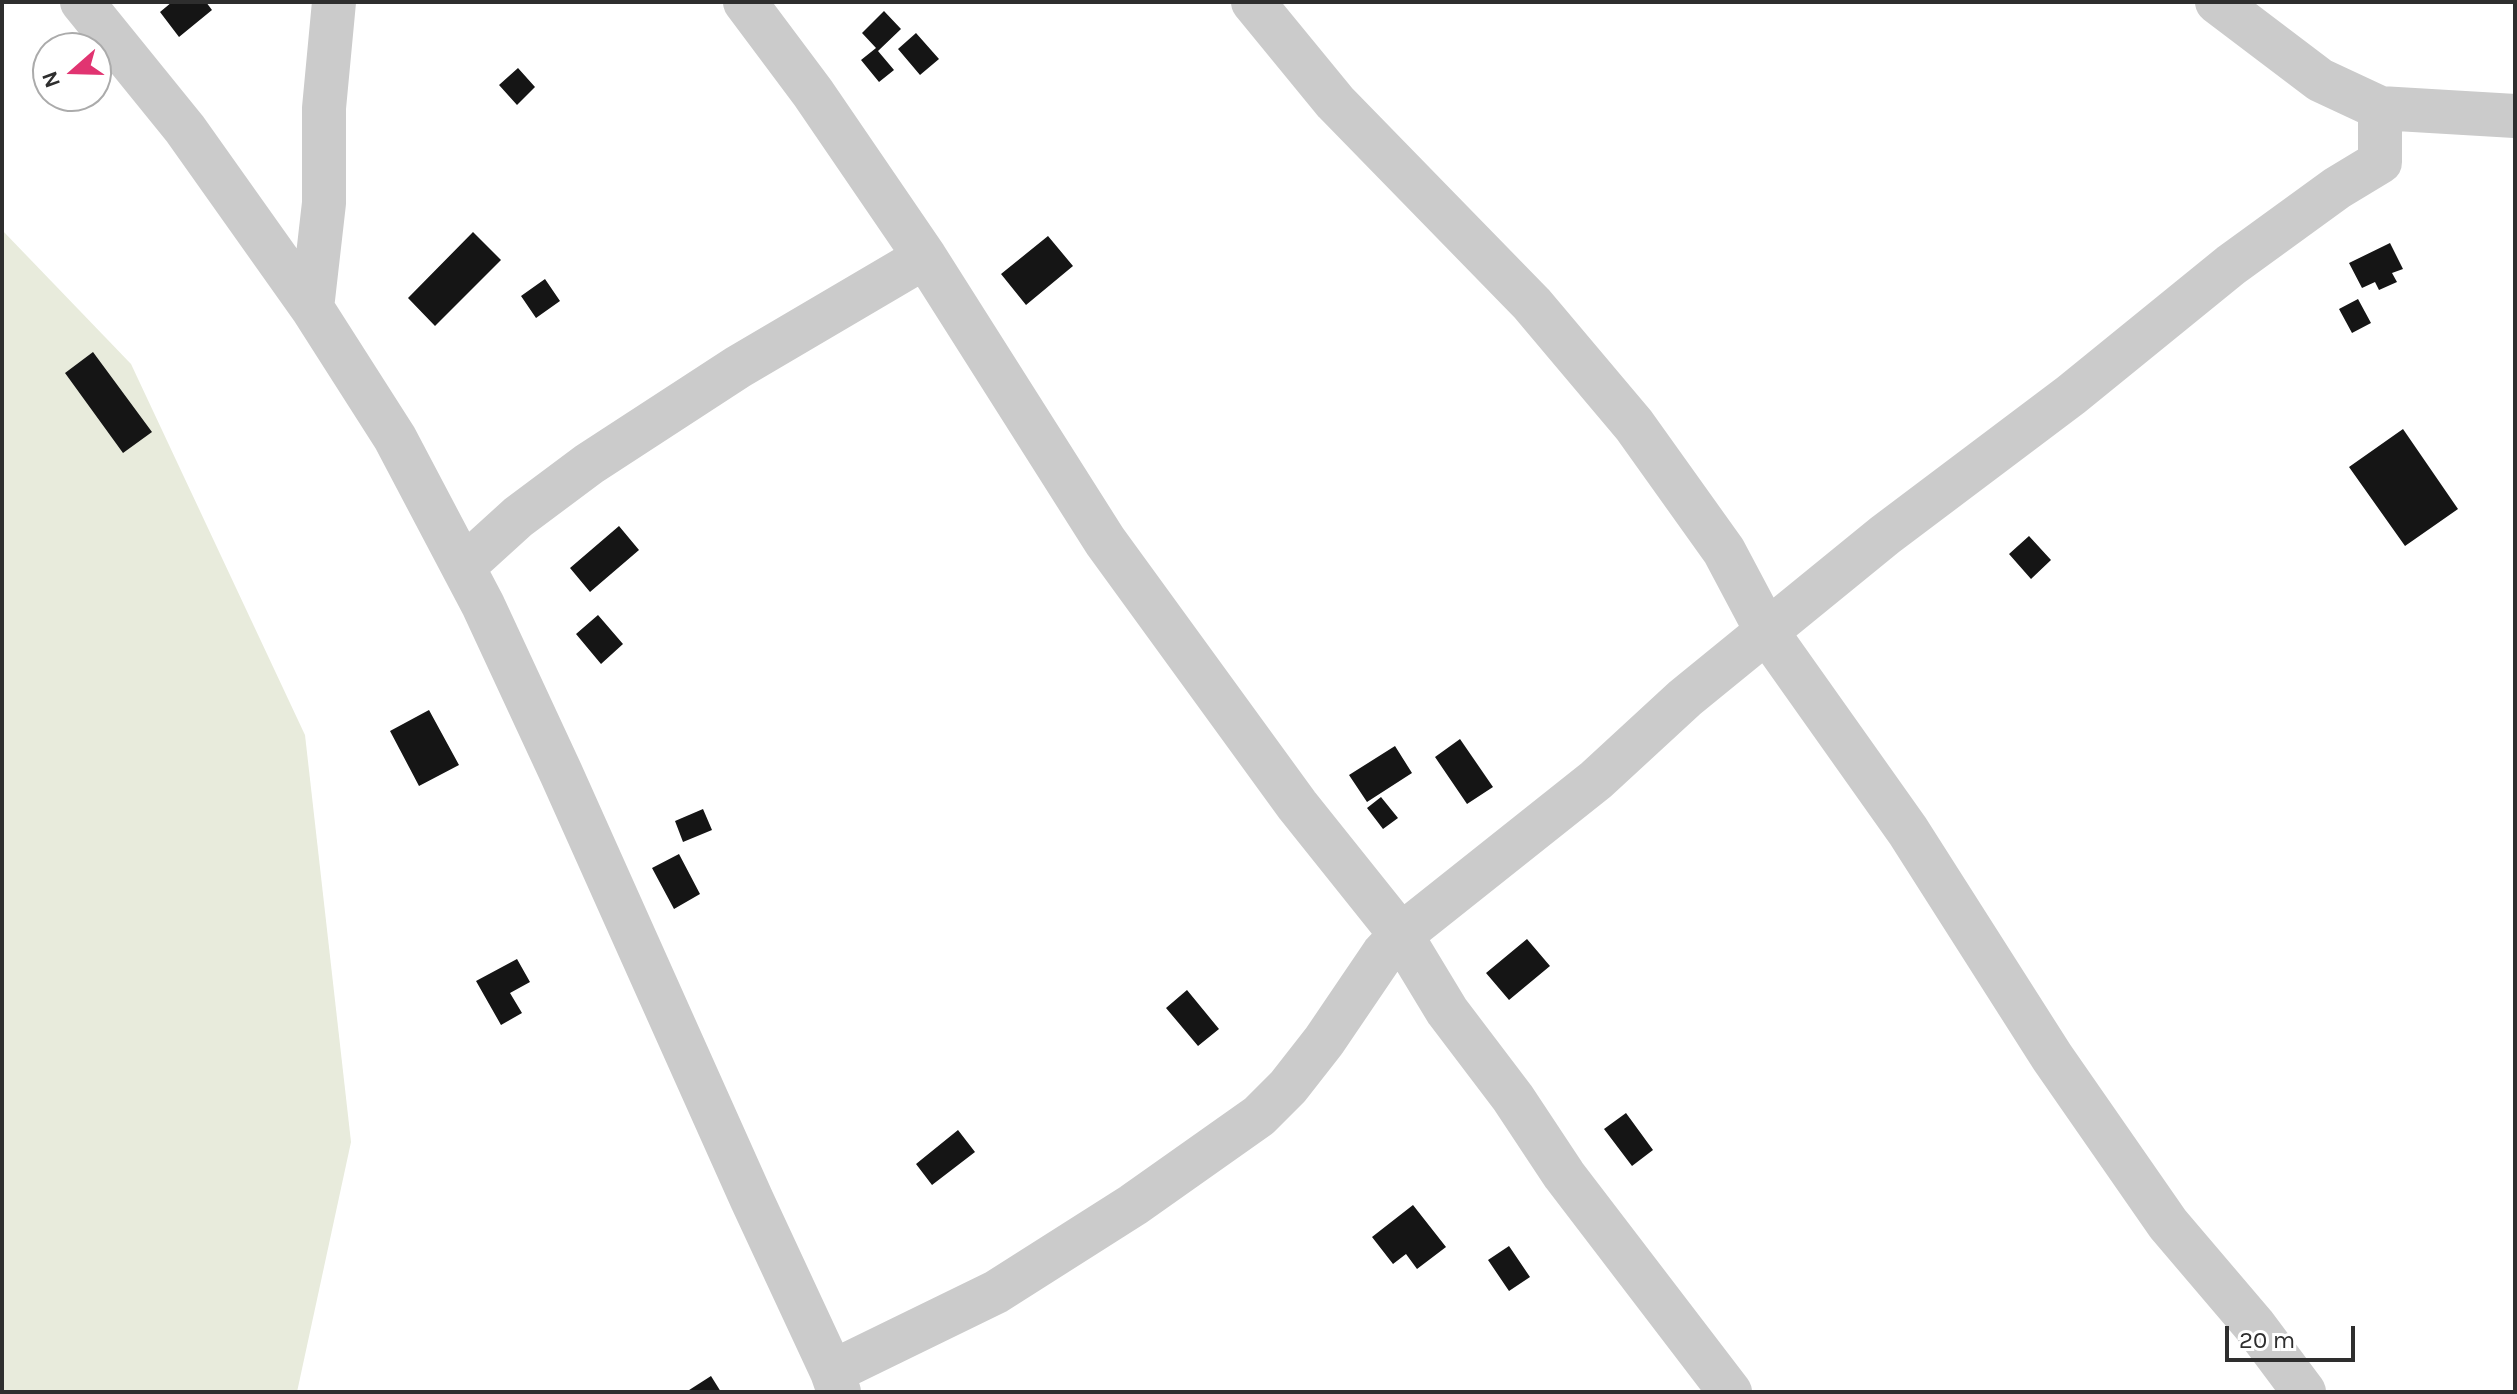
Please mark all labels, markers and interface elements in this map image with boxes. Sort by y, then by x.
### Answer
north arrow [32,32,112,112]
text: N [36,68,66,91]
scale bar [2229,1310,2359,1360]
text: 20 m [2239,1326,2295,1354]

